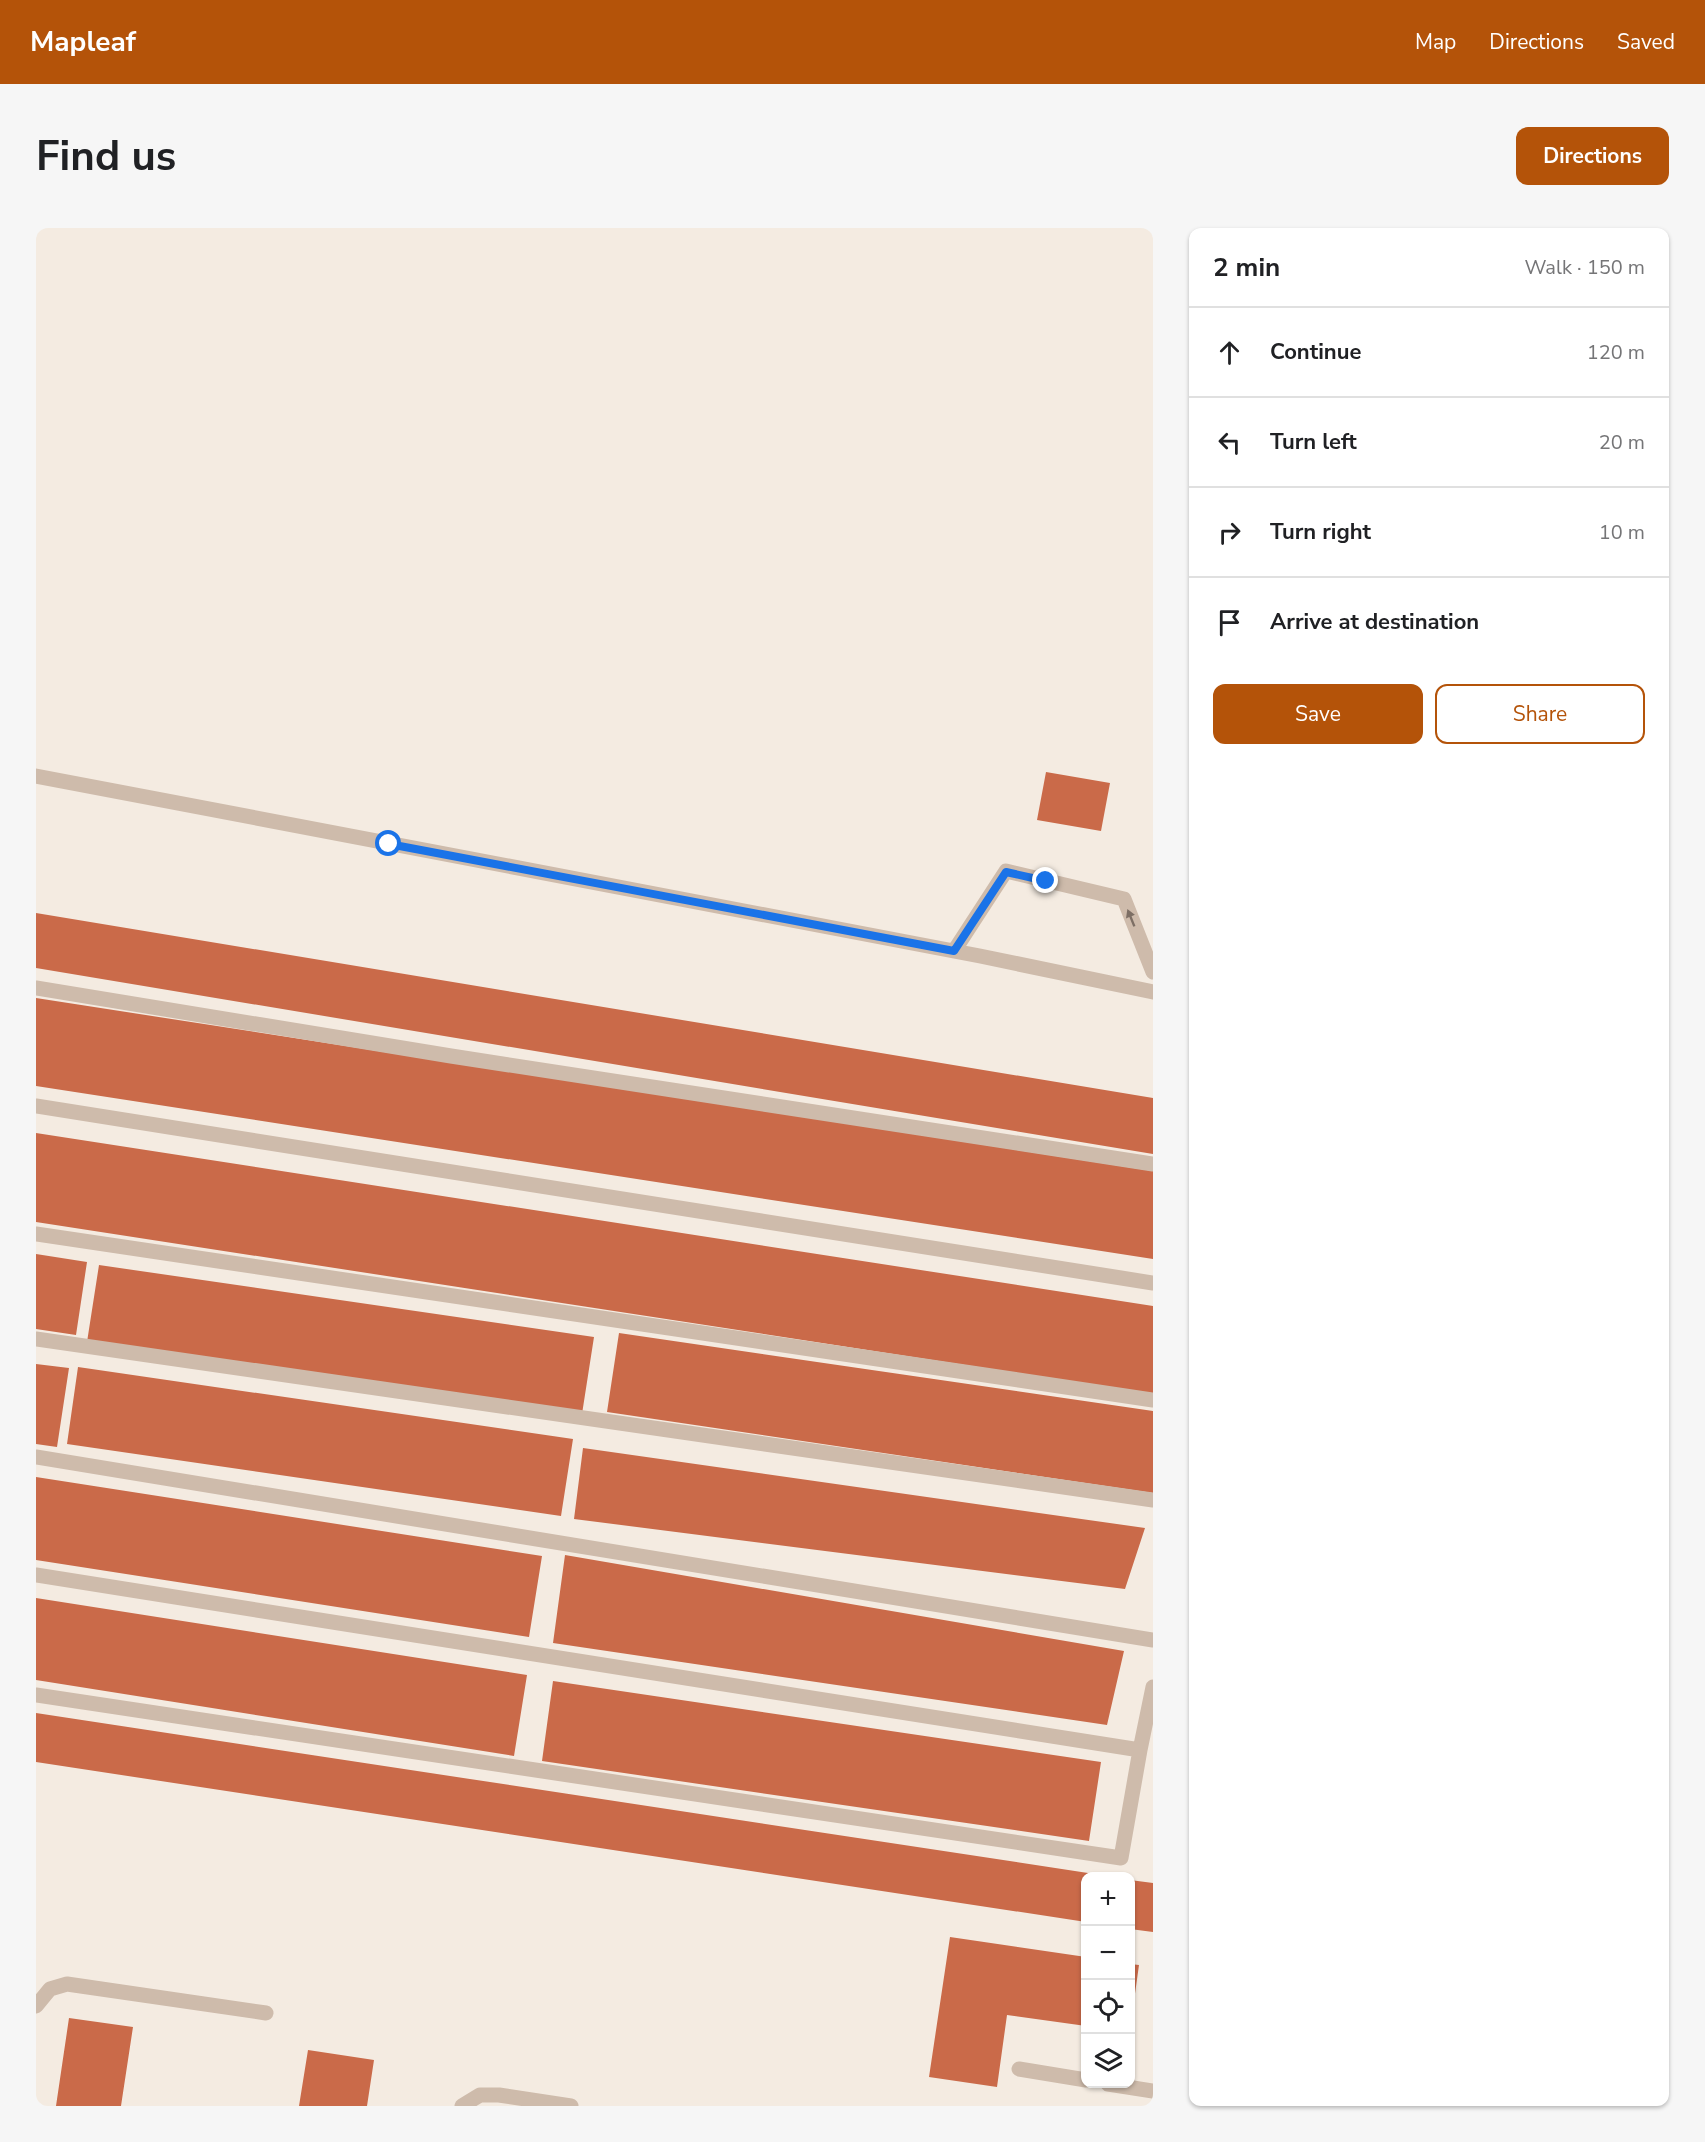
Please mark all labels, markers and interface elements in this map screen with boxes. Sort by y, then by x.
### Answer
text: Mapleaf [30,23,136,61]
text: Map [1415,28,1456,56]
text: Directions [1489,28,1584,56]
text: Saved [1617,28,1675,56]
button: Directions [1516,127,1669,185]
text: Find us [36,128,176,185]
text: 2 min [1213,250,1280,285]
text: Walk · 150 m [1525,254,1645,281]
icon: ahead [1213,336,1246,369]
text: Continue [1270,337,1361,367]
text: 120 m [1587,339,1645,366]
icon: left [1213,426,1246,459]
text: Turn left [1270,427,1357,457]
text: 20 m [1599,429,1645,456]
icon: right [1213,516,1246,549]
text: Turn right [1270,517,1371,547]
text: 10 m [1599,519,1645,546]
icon: arrive [1213,606,1246,639]
text: Arrive at destination [1270,607,1479,637]
button: Save [1213,684,1423,744]
button: Share [1435,684,1645,744]
route start [375,830,401,856]
route end [1032,867,1058,893]
one-way arrow [1126,909,1136,927]
map controls [1081,1872,1135,2088]
button: + [1081,1872,1135,1926]
button: − [1081,1926,1135,1980]
button: locate [1081,1980,1135,2034]
button: layers [1081,2034,1135,2088]

